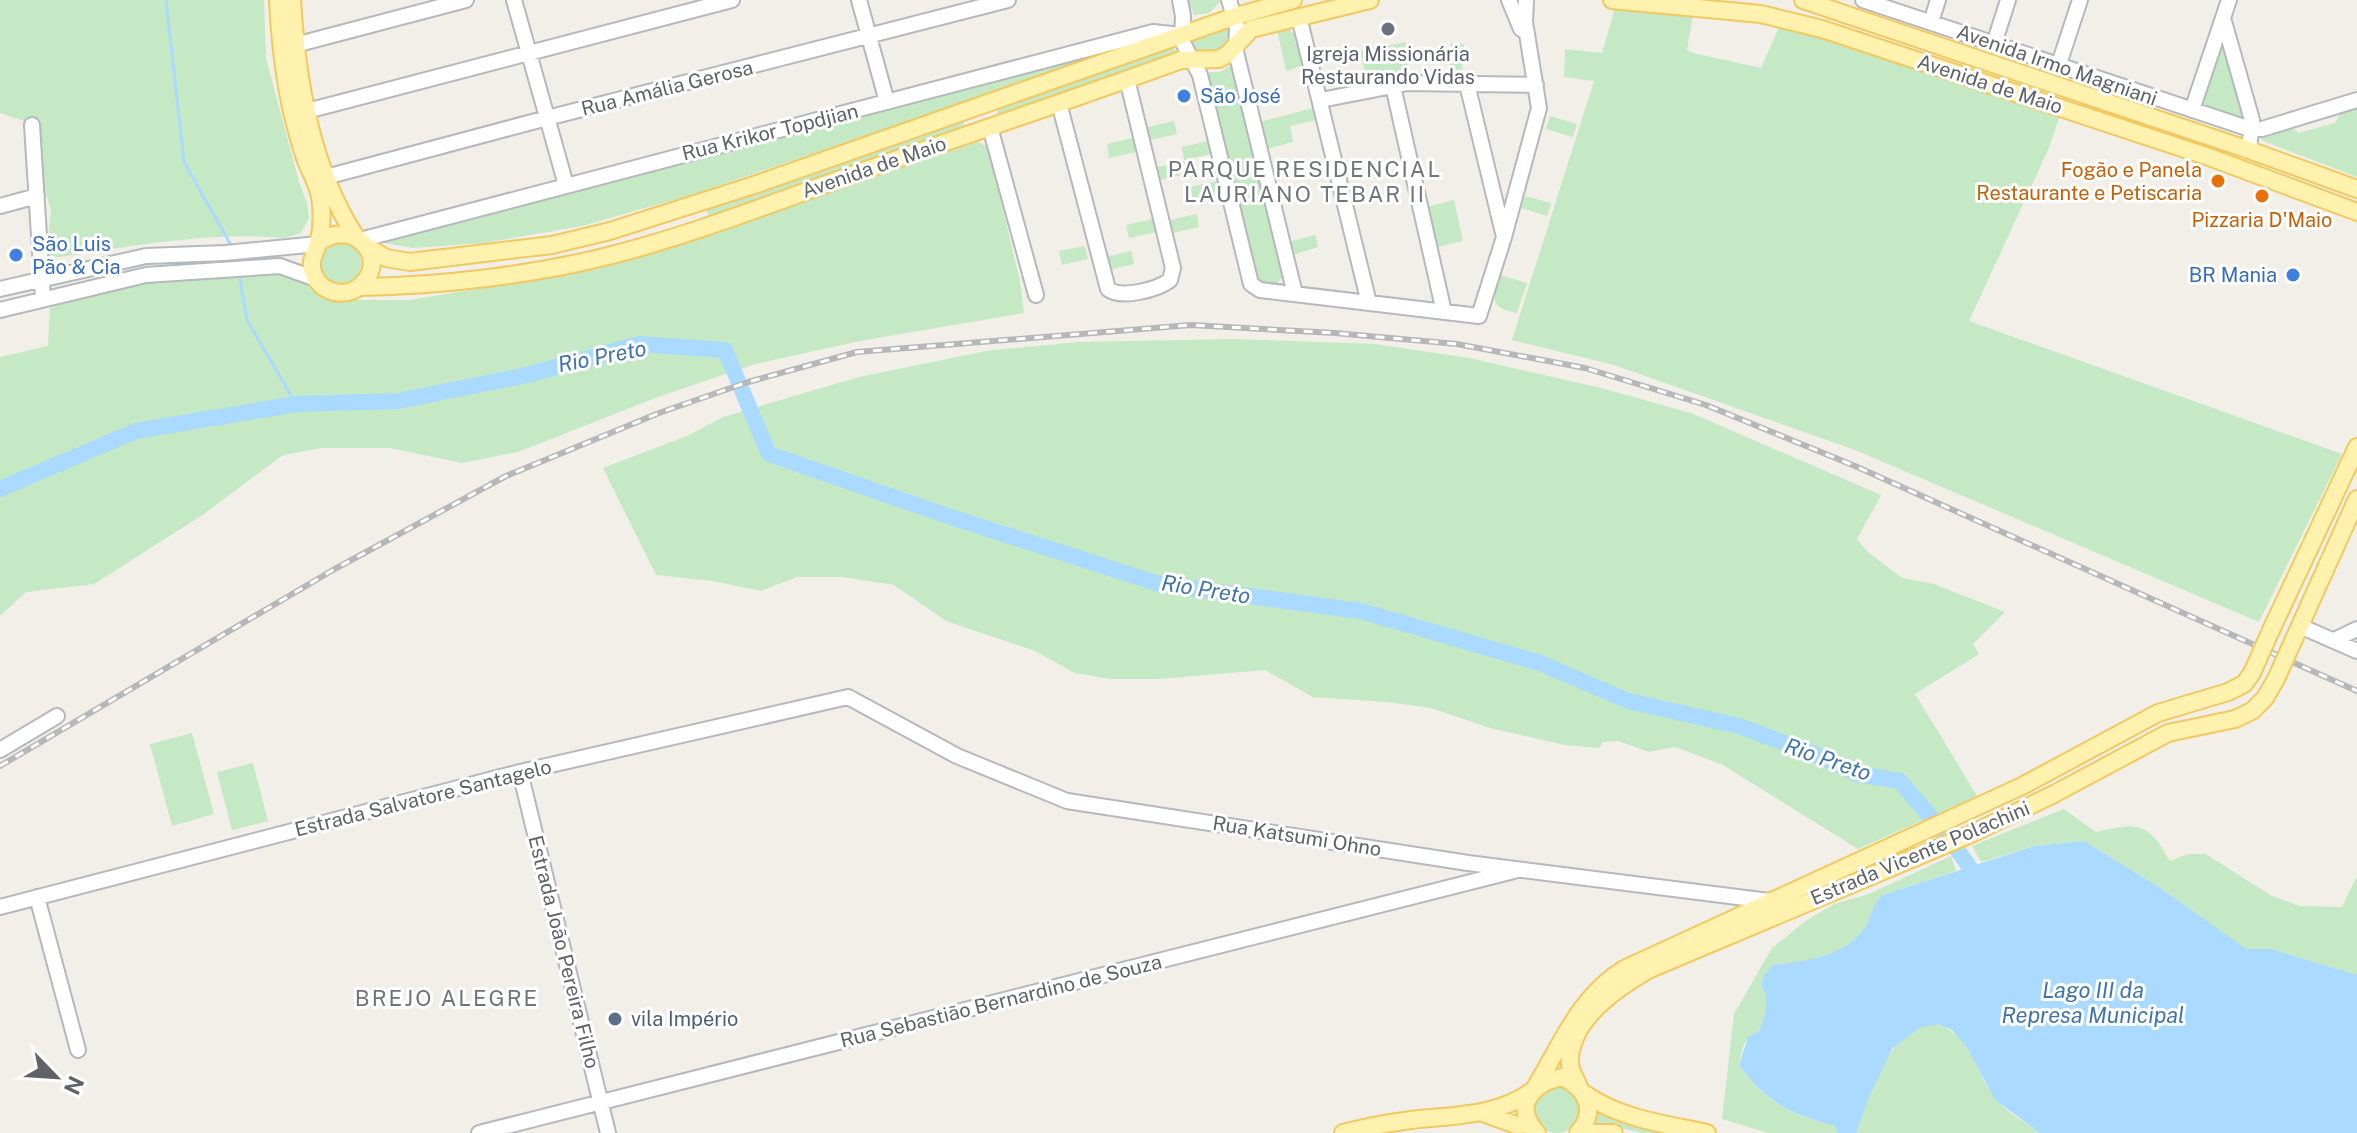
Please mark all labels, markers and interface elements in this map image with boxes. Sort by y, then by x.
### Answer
street label: Avenida Irmo Magniani [1954,19,2160,111]
marker: Igreja Missionária Restaurando Vidas [1379,20,1397,38]
place label: Igreja Missionária Restaurando Vidas [1301,42,1475,89]
street label: Avenida de Maio [1914,49,2066,119]
street label: Rua Amália Gerosa [579,55,755,121]
place label: São José [1200,84,1281,108]
marker: São José [1175,87,1193,105]
street label: Rua Krikor Topdjian [679,98,861,166]
street label: Avenida de Maio [799,131,949,203]
district label: PARQUE RESIDENCIAL LAURIANO TEBAR II [1168,156,1442,207]
place label: Fogão e Panela Restaurante e Petiscaria [1976,158,2202,205]
marker: Fogão e Panela Restaurante e Petiscaria [2209,172,2227,190]
marker: Pizzaria D'Maio [2253,187,2271,205]
place label: Pizzaria D'Maio [2192,208,2332,232]
place label: São Luis Pão & Cia [32,232,120,279]
marker: São Luis Pão & Cia [7,246,25,264]
place label: BR Mania [2189,263,2277,287]
marker: BR Mania [2284,266,2302,284]
water label: Rio Preto [555,335,649,377]
water label: Rio Preto [1160,569,1252,609]
water label: Rio Preto [1781,732,1875,786]
street label: Estrada Salvatore Santagelo [292,754,554,842]
street label: Estrada Vicente Polachini [1807,796,2033,910]
street label: Rua Katsumi Ohno [1211,811,1383,861]
street label: Estrada João Pereira Filho [523,833,605,1071]
street label: Rua Sebastião Bernardino de Souza [838,949,1164,1053]
water label: Lago III da Represa Municipal [2001,977,2185,1028]
district label: BREJO ALEGRE [355,985,539,1011]
place label: vila Império [631,1007,738,1031]
marker: vila Império [606,1010,624,1028]
north arrow [16,1037,96,1117]
text: N [59,1072,90,1099]

